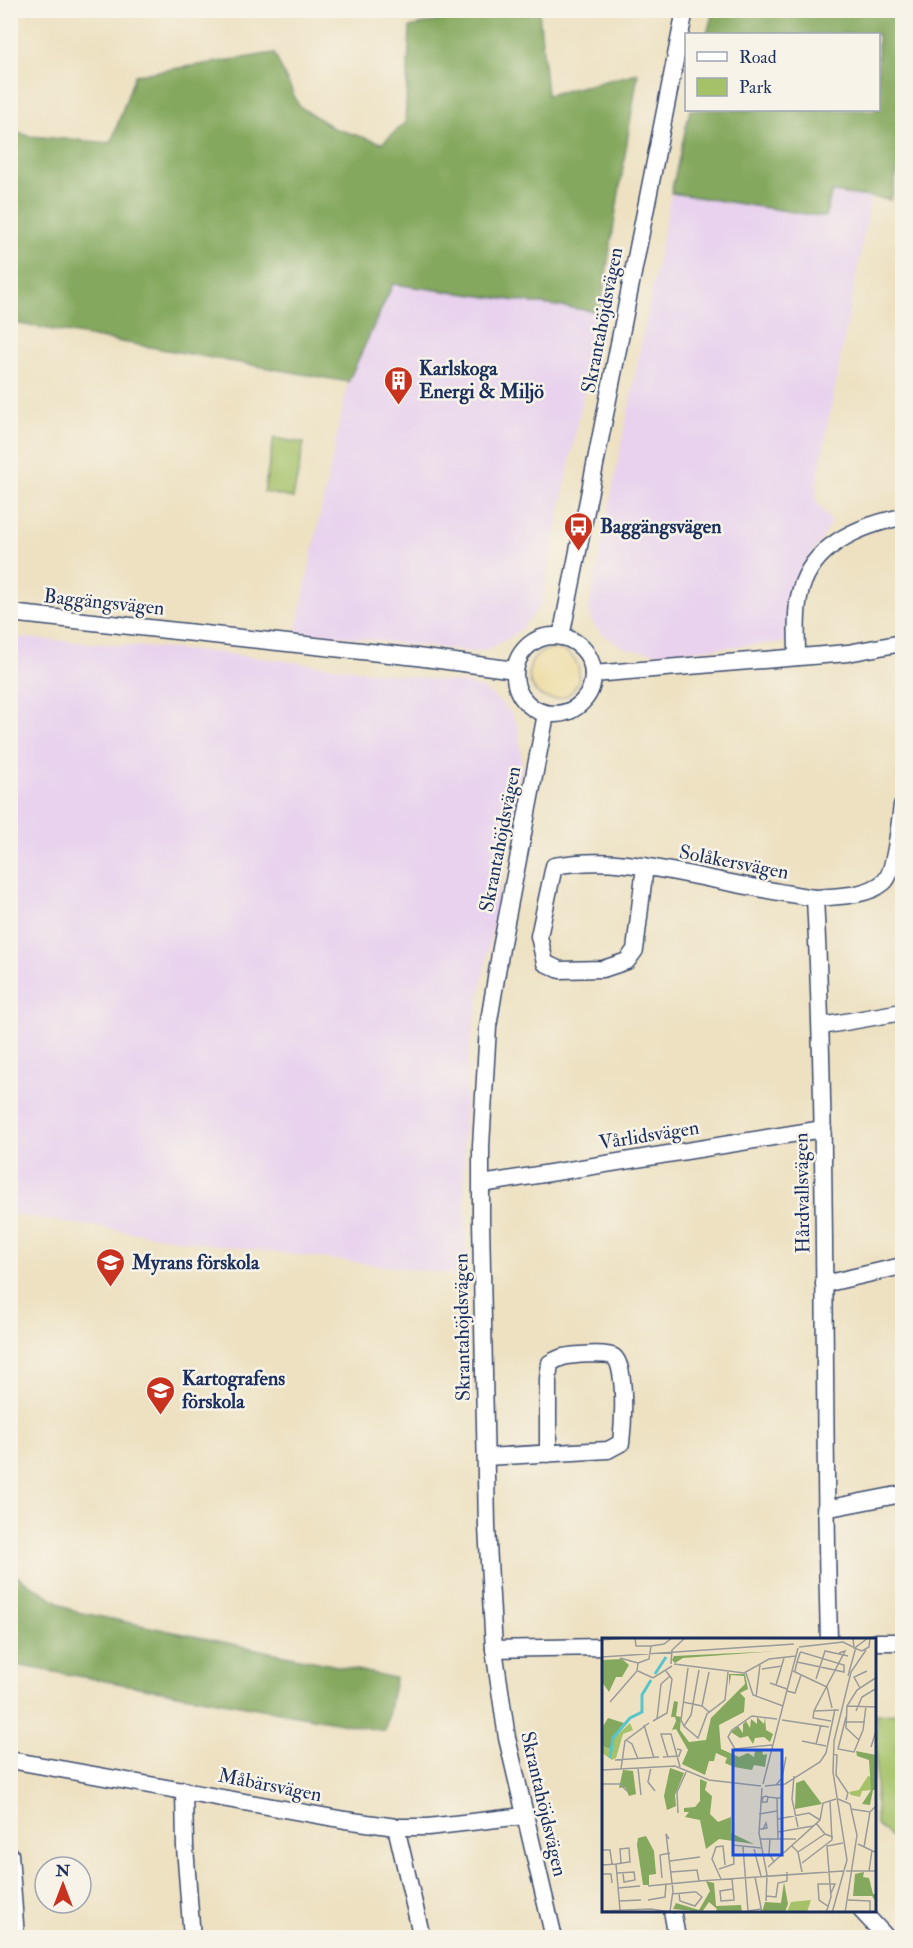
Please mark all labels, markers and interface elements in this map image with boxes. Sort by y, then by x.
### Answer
legend [685,33,880,111]
text: Road [739,46,777,69]
text: Park [739,76,772,99]
street label: Skrantahöjdsvägen [576,245,628,395]
place label: Karlskoga Energi & Miljö [419,356,544,405]
building icon: Karlskoga Energi & Miljö [382,364,414,406]
bus stop icon: Baggängsvägen [563,510,595,552]
place label: Baggängsvägen [600,514,722,540]
street label: Baggängsvägen [42,583,166,621]
street label: Skrantahöjdsvägen [474,764,526,914]
street label: Solåkersvägen [677,839,791,885]
street label: Vårlidsvägen [597,1115,701,1155]
street label: Hårdvallsvägen [788,1132,816,1254]
school or university icon: Myrans förskola [95,1246,127,1288]
place label: Myrans förskola [131,1250,260,1276]
street label: Skrantahöjdsvägen [448,1253,476,1401]
place label: Kartografens förskola [182,1366,285,1414]
school or university icon: Kartografens förskola [145,1374,177,1416]
inset map [602,1638,877,1912]
street label: Skrantahöjdsvägen [515,1729,573,1879]
street label: Måbärsvägen [216,1763,324,1807]
north arrow [33,1855,93,1915]
text: N [55,1861,71,1881]

